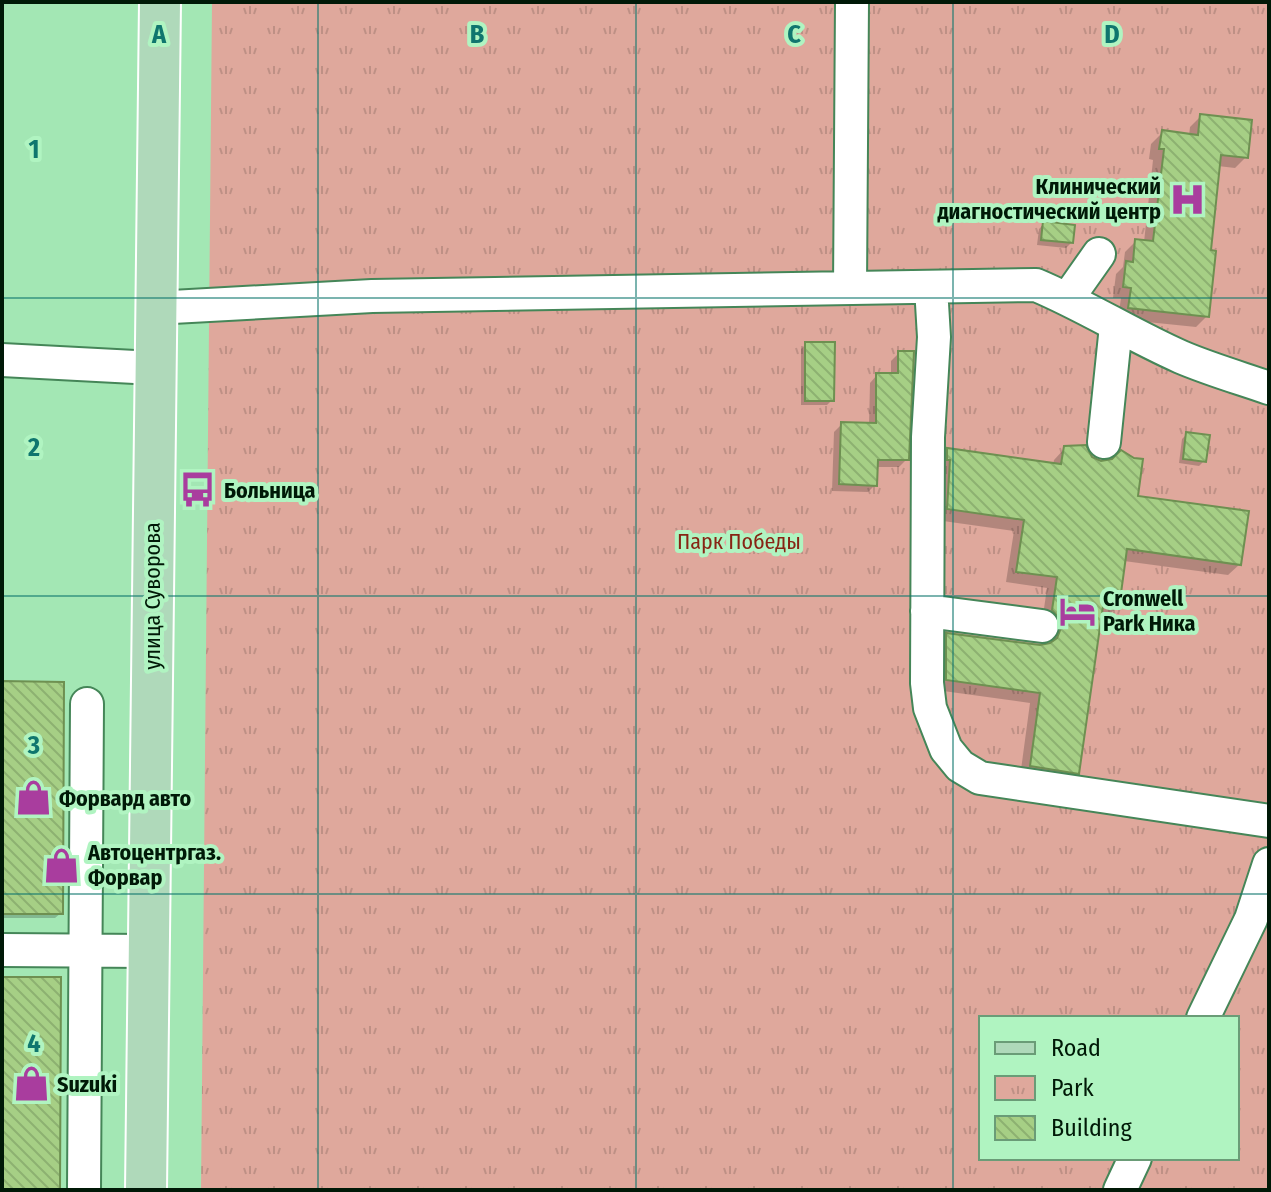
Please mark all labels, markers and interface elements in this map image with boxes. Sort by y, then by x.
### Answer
text: A [151,19,167,50]
text: B [470,19,485,50]
text: C [787,19,801,50]
text: D [1104,19,1120,50]
text: 1 [29,134,40,165]
place label: Клинический диагностический центр [936,173,1161,225]
hospital icon: Клинический диагностический центр [1168,180,1206,218]
text: 2 [27,432,40,463]
bus stop icon: Больница [179,471,217,509]
place label: Больница [224,477,316,504]
street label: улица Суворова [139,522,166,670]
park label: Парк Победы [677,528,801,555]
place label: Cronwell Park Ника [1103,585,1195,637]
hotel icon: Cronwell Park Ника [1058,592,1096,630]
text: 3 [27,730,40,761]
shop icon: Форвард авто [14,779,52,817]
place label: Форвард авто [59,785,191,812]
place label: Автоцентргаз. Форвар [87,839,221,891]
shop icon: Автоцентргаз. Форвар [43,846,81,884]
legend [979,1016,1239,1160]
text: 4 [27,1028,41,1059]
text: Road [1051,1034,1101,1062]
shop icon: Suzuki [12,1065,50,1103]
place label: Suzuki [57,1071,117,1098]
text: Park [1051,1074,1094,1102]
text: Building [1051,1114,1133,1142]

